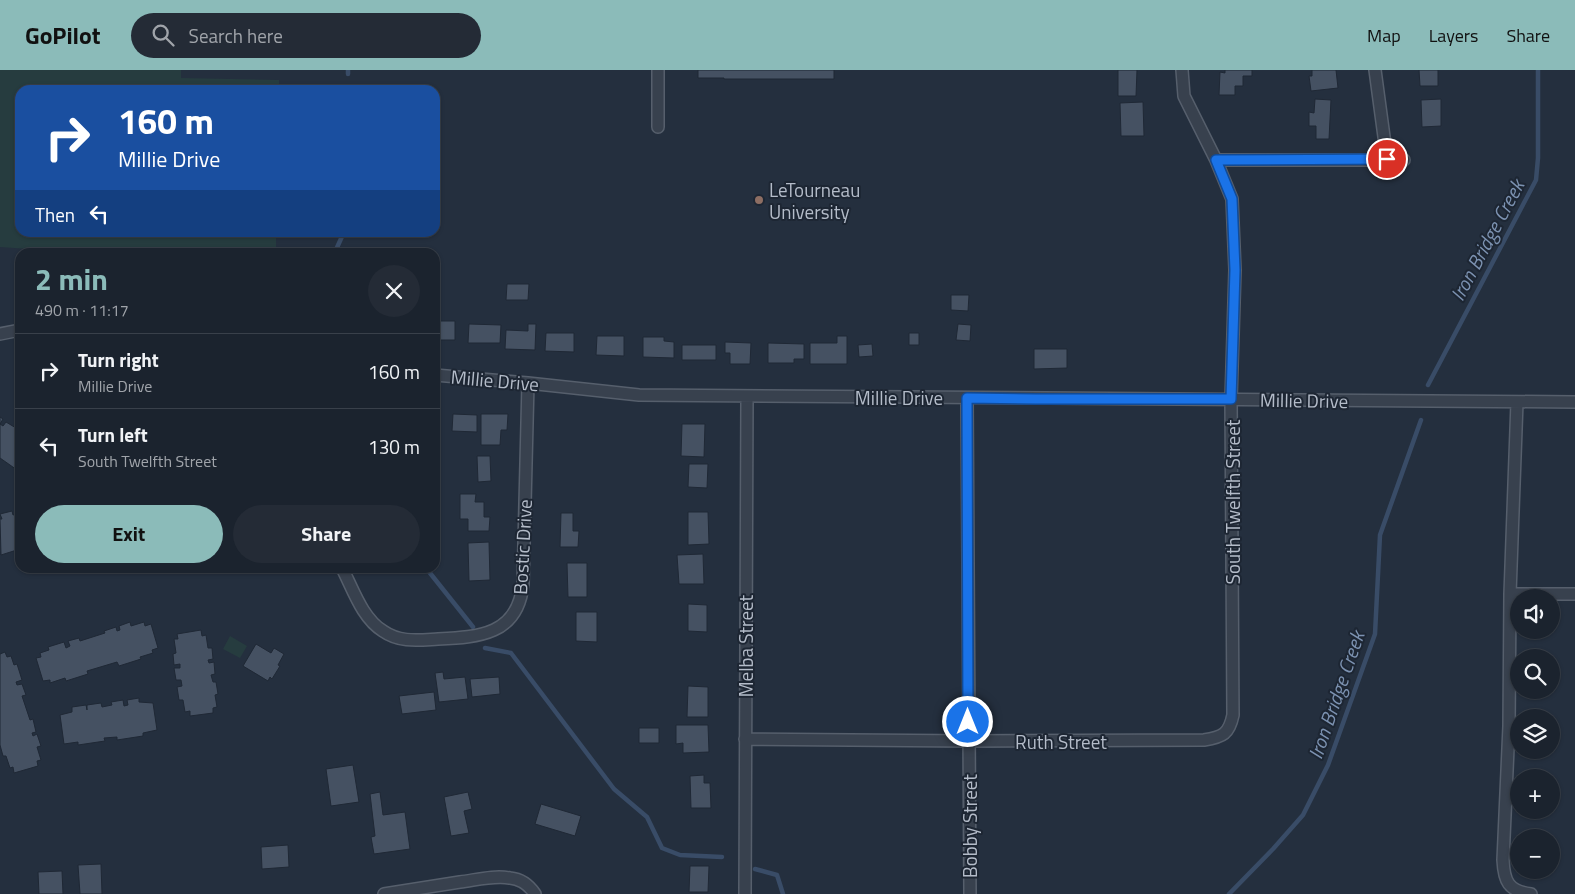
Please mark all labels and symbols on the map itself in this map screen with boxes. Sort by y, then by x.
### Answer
pin [1366,138,1408,180]
water label: Iron Bridge Creek [1442,172,1533,306]
place label: LeTourneau University [769,175,860,226]
marker: LeTourneau University [753,194,765,206]
street label: Millie Drive [450,362,540,398]
street label: Millie Drive [855,383,943,412]
street label: Millie Drive [1260,385,1348,415]
street label: South Twelfth Street [1218,419,1247,584]
street label: Bostic Drive [505,499,539,595]
street label: Melba Street [731,594,760,697]
water label: Iron Bridge Creek [1300,625,1373,763]
position arrow [941,695,993,747]
street label: Ruth Street [1015,727,1107,756]
street label: Bobby Street [955,774,984,878]

